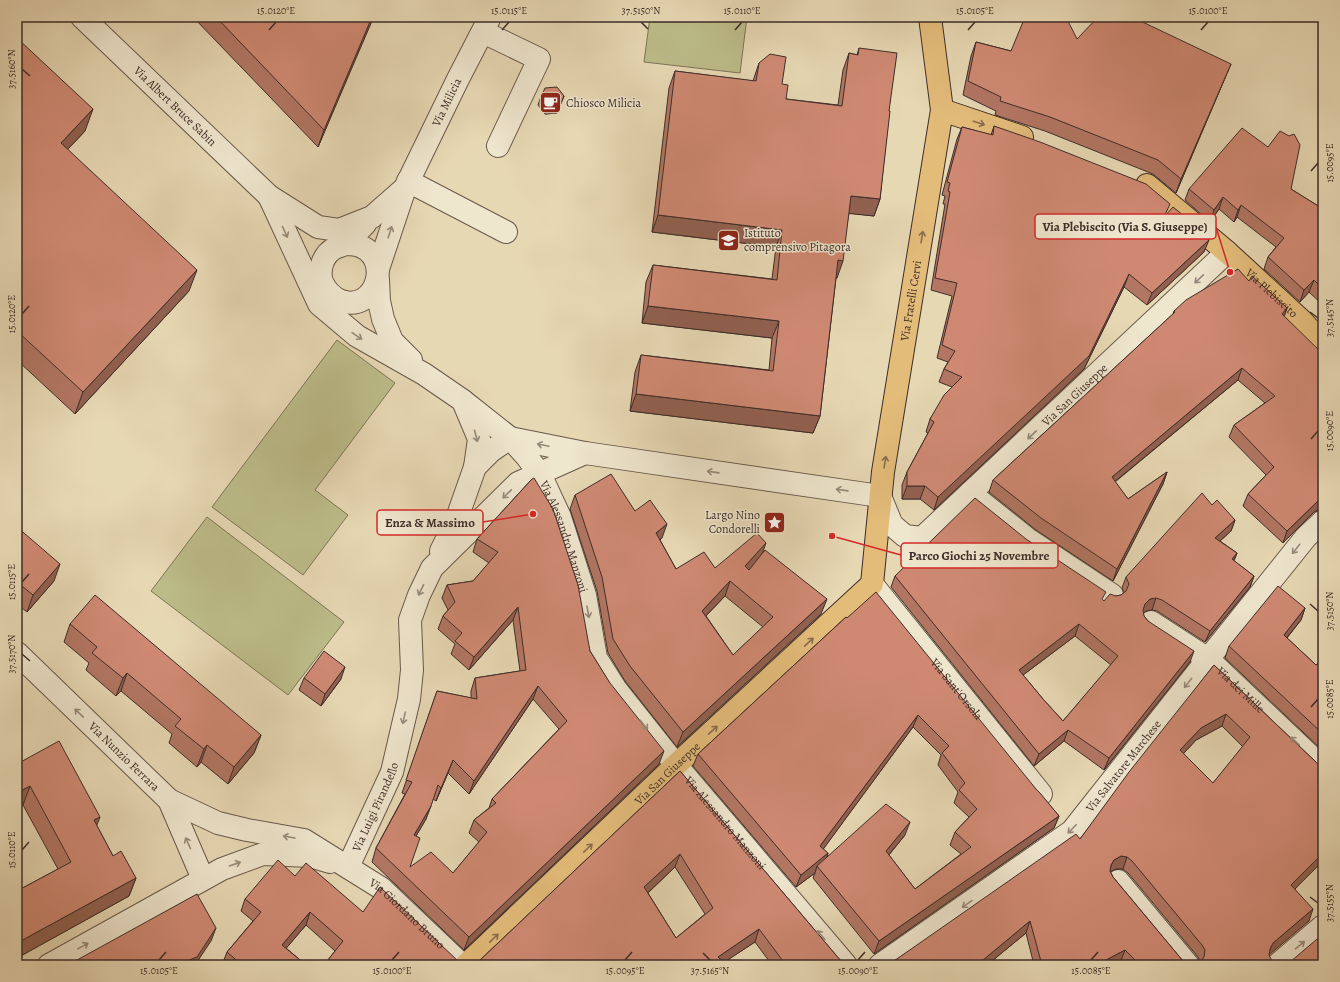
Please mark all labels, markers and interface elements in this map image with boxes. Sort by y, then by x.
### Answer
text: 15.0120°E [257,4,295,17]
text: 15.0115°E [491,4,527,17]
text: 37.5150°N [622,4,660,17]
text: 15.0110°E [723,4,761,17]
text: 15.0105°E [956,4,994,17]
text: 15.0100°E [1188,4,1228,17]
text: 37.5160°N [5,49,18,89]
street label: Via Albert Bruce Sabin [130,62,220,150]
street label: Via Milicia [428,75,466,130]
cafe icon: Chiosco Milicia [537,90,563,116]
place label: Chiosco Milicia [566,95,642,111]
one-way arrow [972,120,985,127]
text: 15.0095°E [1323,143,1336,183]
callout: Via Plebiscito (Via S. Giuseppe) [1035,214,1216,239]
text: Via Plebiscito (Via S. Giuseppe) [1042,218,1208,235]
one-way arrow [282,225,289,237]
one-way arrow [387,225,394,238]
place label: Istituto comprensivo Pitagora [744,225,851,255]
school or university icon: Istituto comprensivo Pitagora [716,227,742,253]
one-way arrow [918,231,926,244]
street label: Via Fratelli Cervi [896,259,925,343]
street label: Via Plebiscito [1241,264,1301,321]
one-way arrow [1194,274,1204,284]
text: 15.0120°E [5,295,18,333]
text: 37.5145°N [1323,299,1336,337]
one-way arrow [352,332,363,340]
street label: Via San Giuseppe [1037,360,1111,430]
text: 15.0090°E [1323,411,1336,451]
one-way arrow [473,430,481,443]
one-way arrow [1027,430,1037,440]
one-way arrow [537,441,550,449]
one-way arrow [881,456,889,469]
one-way arrow [707,468,720,476]
street label: Via Alessandro Manzoni [536,477,592,594]
one-way arrow [836,486,849,494]
one-way arrow [502,489,512,499]
place label: Largo Nino Condorelli [705,507,760,537]
place icon: Largo Nino Condorelli [762,509,788,535]
callout: Enza & Massimo [377,510,483,535]
text: Enza & Massimo [385,514,475,531]
callout: Parco Giochi 25 Novembre [901,543,1058,568]
one-way arrow [1292,544,1301,555]
text: Parco Giochi 25 Novembre [908,547,1050,564]
text: 15.0115°E [5,564,18,600]
one-way arrow [417,584,424,596]
text: 37.5150°N [1323,592,1336,630]
one-way arrow [584,605,592,618]
text: 37.5170°N [5,635,18,673]
one-way arrow [804,637,814,647]
street label: Via Sant'Orsola [926,654,987,724]
street label: Via dei Mille [1212,663,1268,717]
one-way arrow [1184,678,1193,689]
text: 15.0085°E [1323,679,1336,719]
one-way arrow [74,708,84,718]
one-way arrow [400,711,408,724]
street label: Via Salvatore Marchese [1081,717,1165,816]
street label: Via Nunzio Ferrara [84,718,163,795]
one-way arrow [640,720,649,731]
one-way arrow [708,725,718,735]
one-way arrow [1290,736,1300,746]
street label: Via San Giuseppe [630,738,704,809]
street label: Via Luigi Pirandello [348,761,402,855]
street label: Via Alessandro Manzoni [680,772,770,873]
one-way arrow [1068,824,1077,834]
text: 15.0110°E [5,831,18,869]
one-way arrow [283,833,296,841]
one-way arrow [183,837,191,849]
one-way arrow [583,844,593,853]
one-way arrow [228,860,240,868]
street label: Via Giordano Bruno [365,874,448,953]
text: 37.5155°N [1323,884,1336,922]
one-way arrow [962,900,973,908]
one-way arrow [817,931,826,941]
one-way arrow [489,933,499,943]
one-way arrow [77,941,89,949]
one-way arrow [1295,941,1305,950]
text: 15.0105°E [140,964,178,977]
text: 15.0100°E [372,964,412,977]
text: 15.0095°E [605,964,645,977]
text: 37.5165°N [691,964,729,977]
text: 15.0090°E [838,964,878,977]
text: 15.0085°E [1071,964,1111,977]

